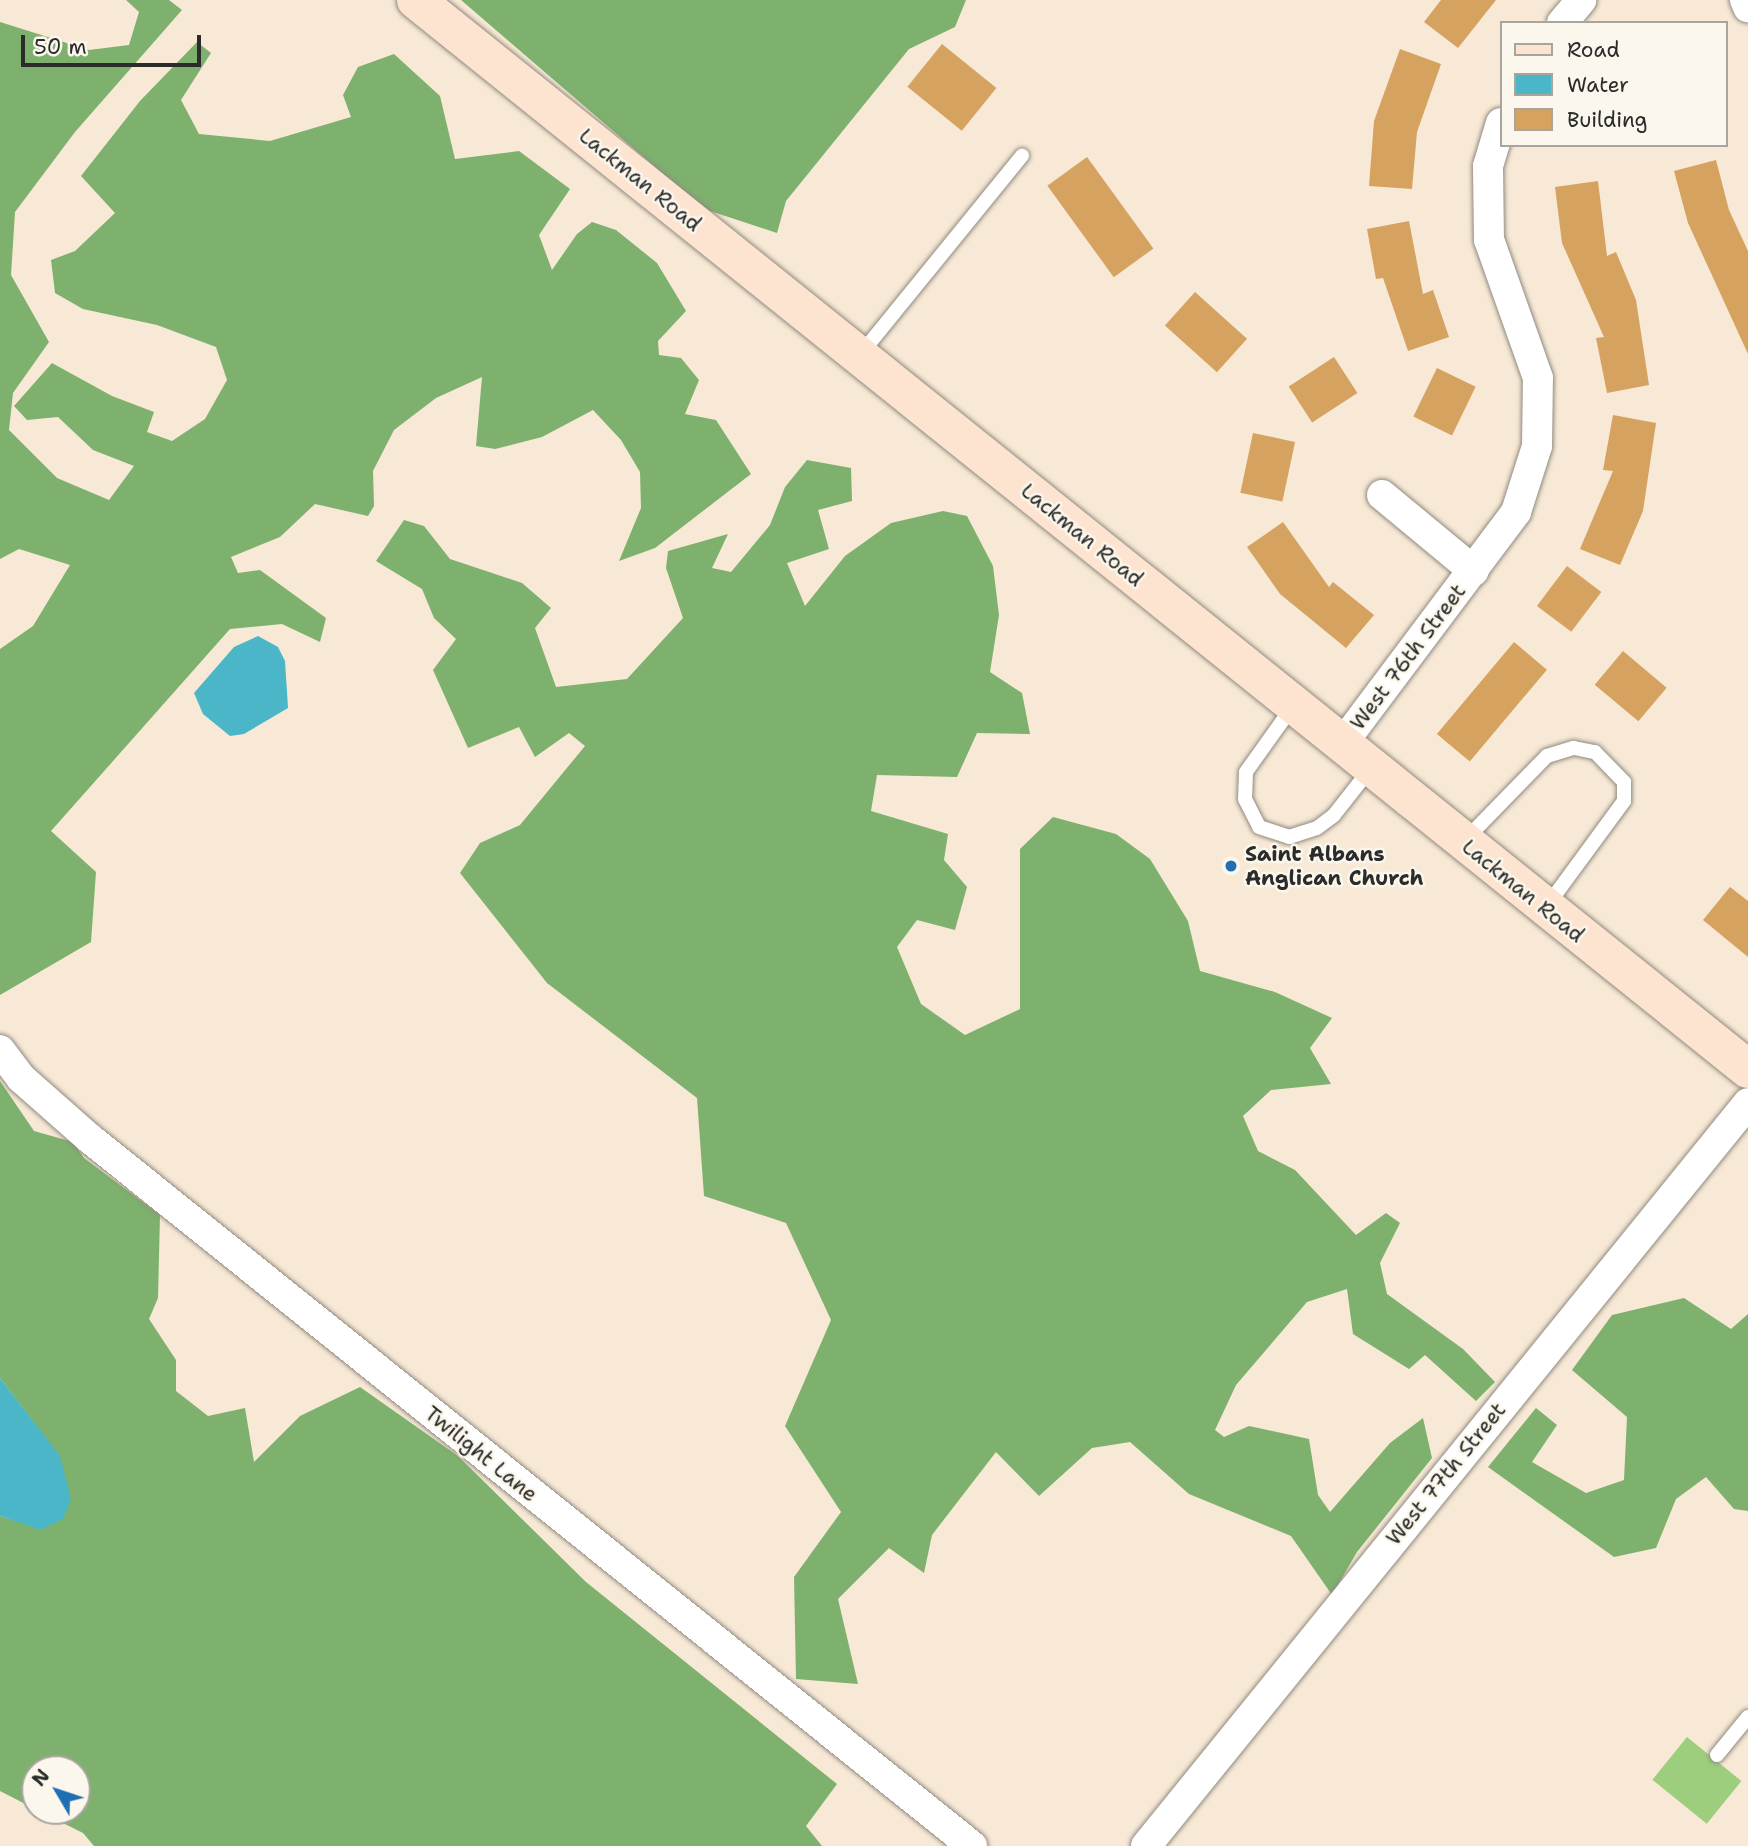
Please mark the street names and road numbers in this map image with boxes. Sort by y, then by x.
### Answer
street label: Lackman Road [574,123,706,237]
street label: Lackman Road [1016,478,1148,592]
street label: West 76th Street [1345,579,1471,735]
street label: Lackman Road [1457,834,1589,948]
street label: West 77th Street [1381,1398,1511,1550]
street label: Twilight Lane [420,1401,542,1507]

